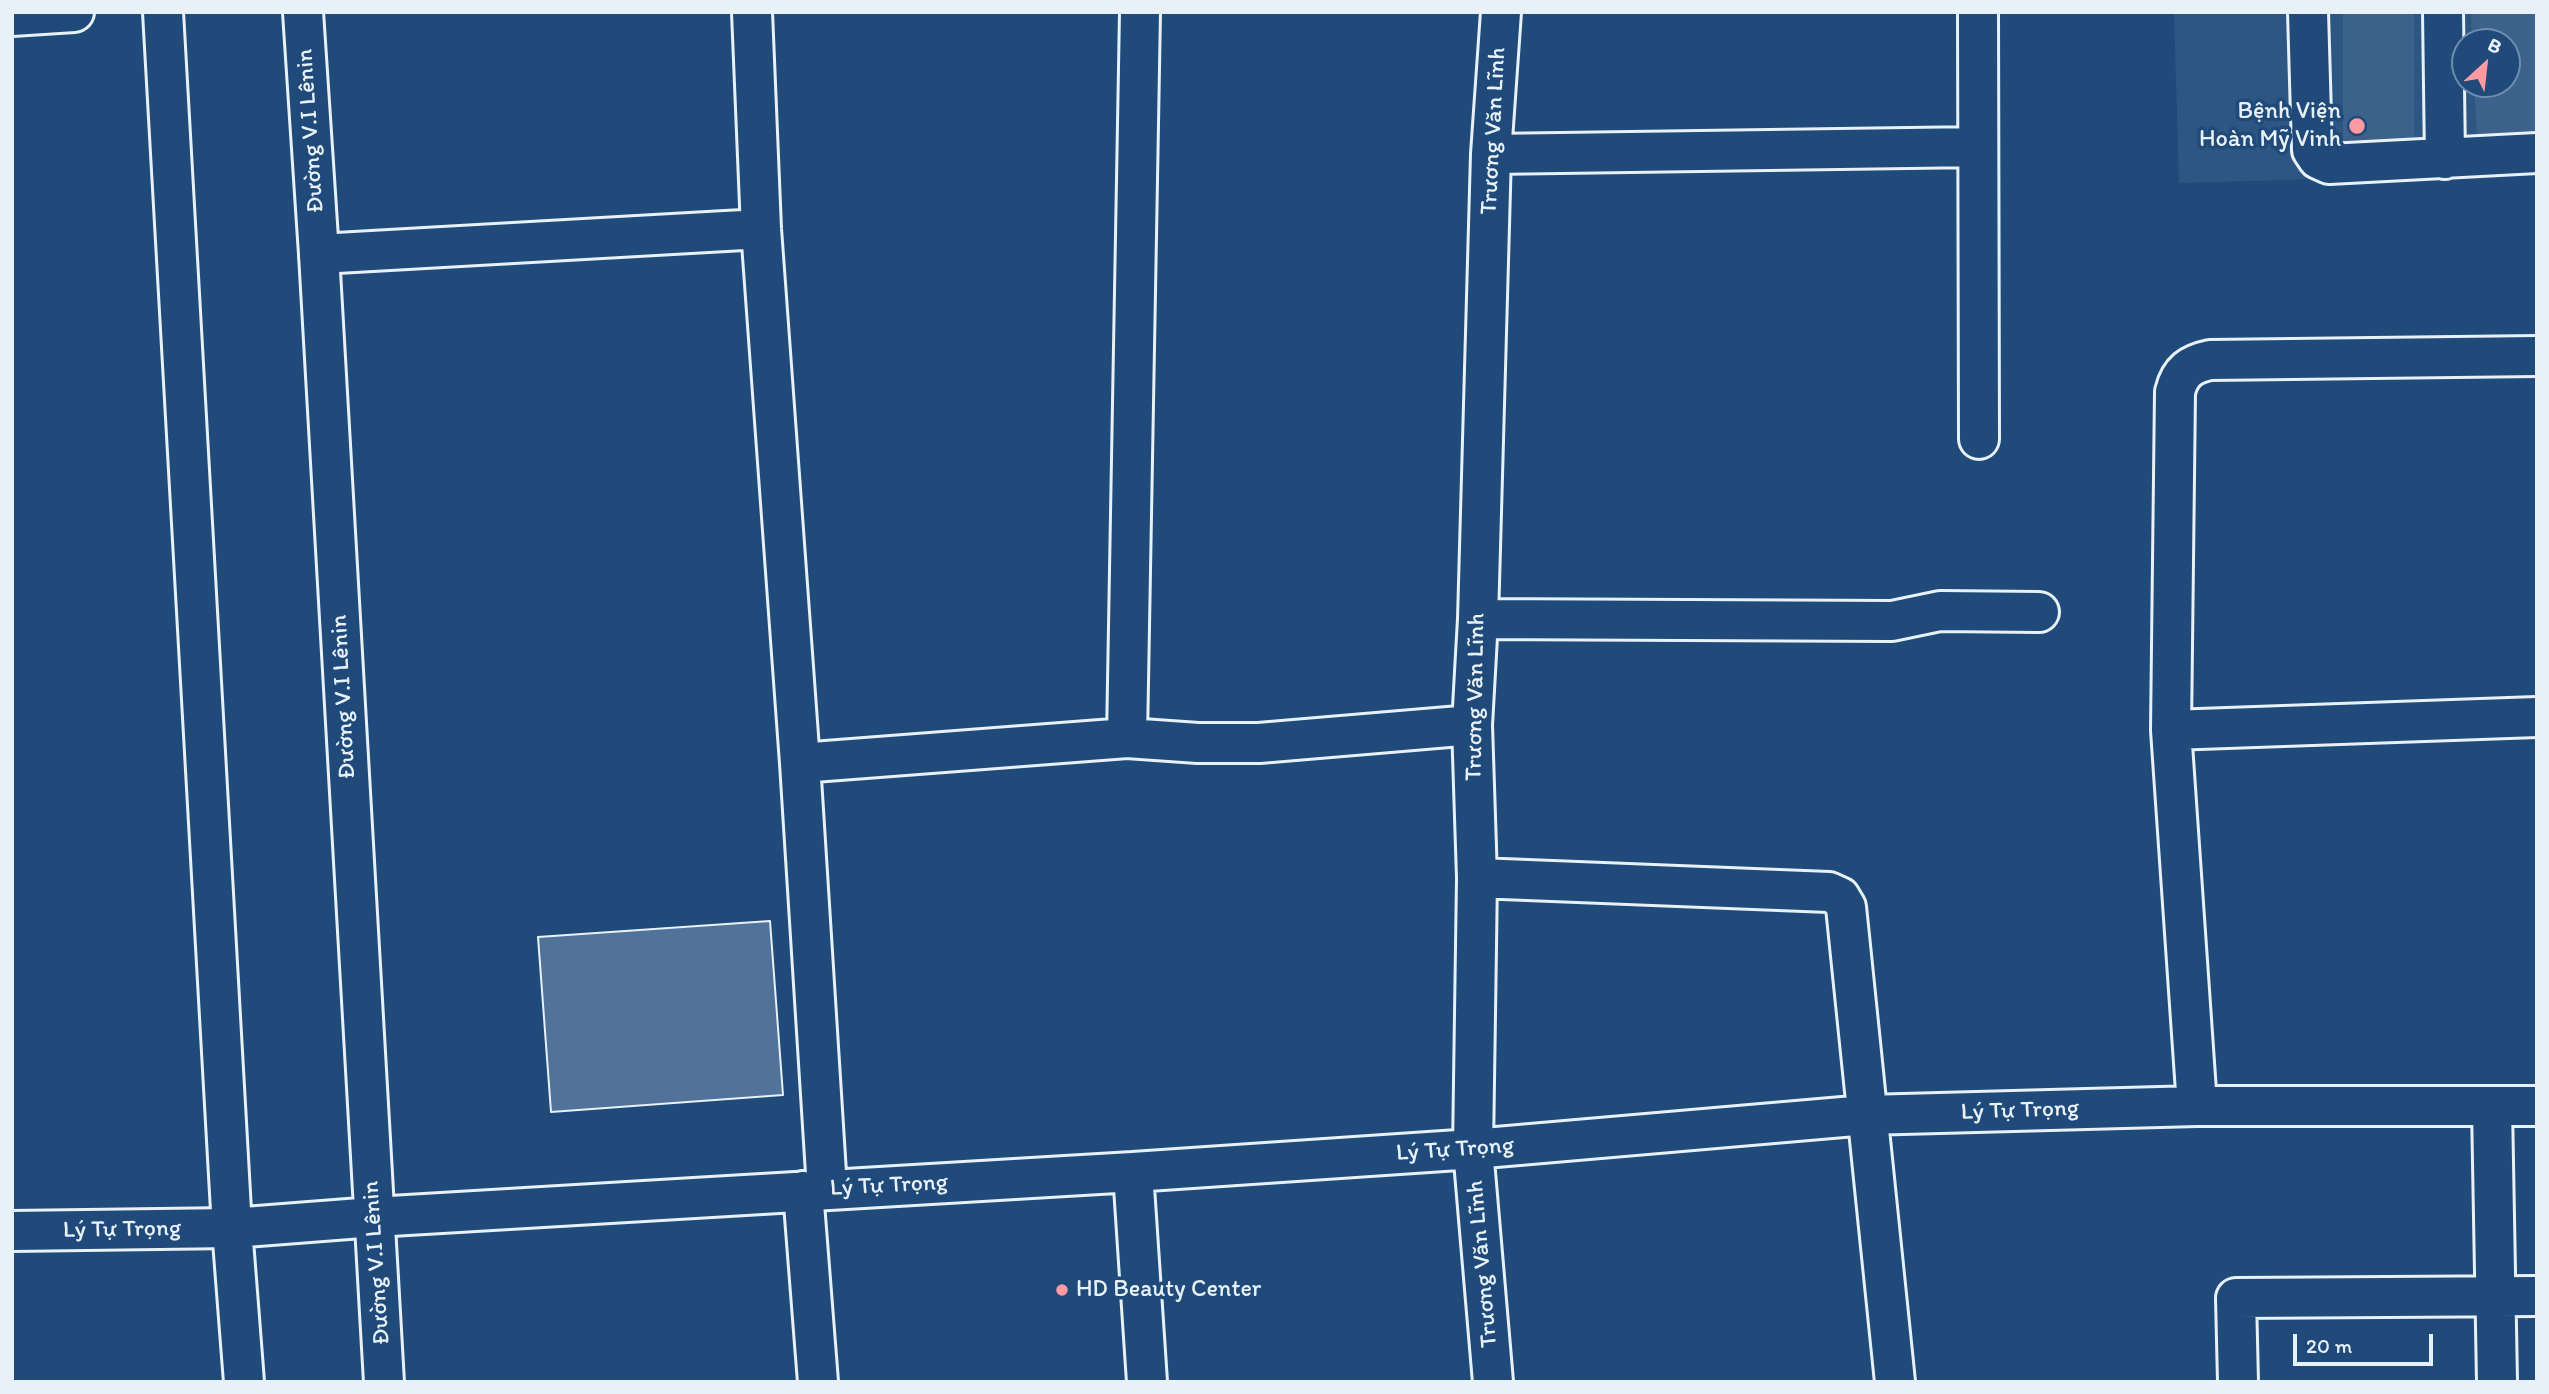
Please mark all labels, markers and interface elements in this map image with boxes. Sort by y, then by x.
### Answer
north arrow [2451,28,2521,98]
text: B [2484,33,2506,59]
street label: Trương Văn Lĩnh [1475,47,1513,215]
street label: Đường V.I Lênin [291,48,331,214]
place label: Bệnh Viện Hoàn Mỹ Vinh [2199,98,2341,154]
marker: Bệnh Viện Hoàn Mỹ Vinh [2347,116,2367,136]
street label: Trương Văn Lĩnh [1460,613,1492,781]
street label: Đường V.I Lênin [325,614,363,780]
street label: Lý Tự Trọng [1960,1095,2080,1127]
street label: Lý Tự Trọng [1395,1132,1515,1168]
street label: Lý Tự Trọng [829,1169,949,1203]
street label: Trương Văn Lĩnh [1461,1179,1505,1349]
street label: Đường V.I Lênin [357,1180,397,1346]
street label: Lý Tự Trọng [63,1215,181,1245]
place label: HD Beauty Center [1076,1276,1261,1304]
marker: HD Beauty Center [1054,1282,1070,1298]
scale bar [2297,1320,2437,1364]
text: 20 m [2306,1333,2352,1358]

